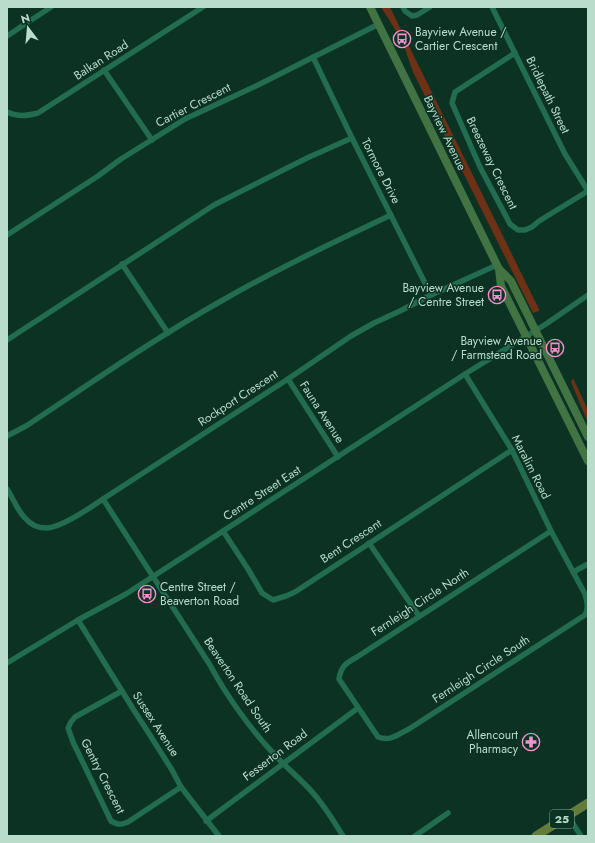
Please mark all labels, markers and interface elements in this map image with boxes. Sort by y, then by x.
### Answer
north arrow [8,8,48,48]
text: N [19,9,32,27]
place label: Bayview Avenue / Cartier Crescent [415,23,506,55]
bus stop icon: Bayview Avenue / Cartier Crescent [392,29,412,49]
street label: Balkan Road [70,36,132,84]
street label: Bridlepath Street [522,53,574,137]
street label: Cartier Crescent [152,78,234,132]
street label: Bayview Avenue [419,92,471,174]
street label: Breezeway Crescent [462,114,522,213]
street label: Tormore Drive [357,135,405,207]
place label: Bayview Avenue / Centre Street [402,279,484,311]
bus stop icon: Bayview Avenue / Centre Street [487,285,507,305]
place label: Bayview Avenue / Farmstead Road [451,332,542,364]
bus stop icon: Bayview Avenue / Farmstead Road [545,338,565,358]
street label: Rockport Crescent [194,365,282,431]
street label: Fauna Avenue [295,377,349,447]
street label: Maralim Road [507,432,555,502]
street label: Centre Street East [220,461,305,525]
street label: Bent Crescent [317,514,385,568]
street label: Fernleigh Circle North [367,563,473,641]
place label: Centre Street / Beaverton Road [160,578,239,610]
bus stop icon: Centre Street / Beaverton Road [137,584,157,604]
street label: Fernleigh Circle South [429,631,533,707]
street label: Beaverton Road South [199,634,277,736]
street label: Sussex Avenue [128,688,184,760]
street label: Fesserton Road [239,725,311,785]
place label: Allencourt Pharmacy [466,726,519,758]
pharmacy icon: Allencourt Pharmacy [521,732,541,752]
street label: Gentry Crescent [76,735,130,817]
road number: 25 [550,810,574,828]

